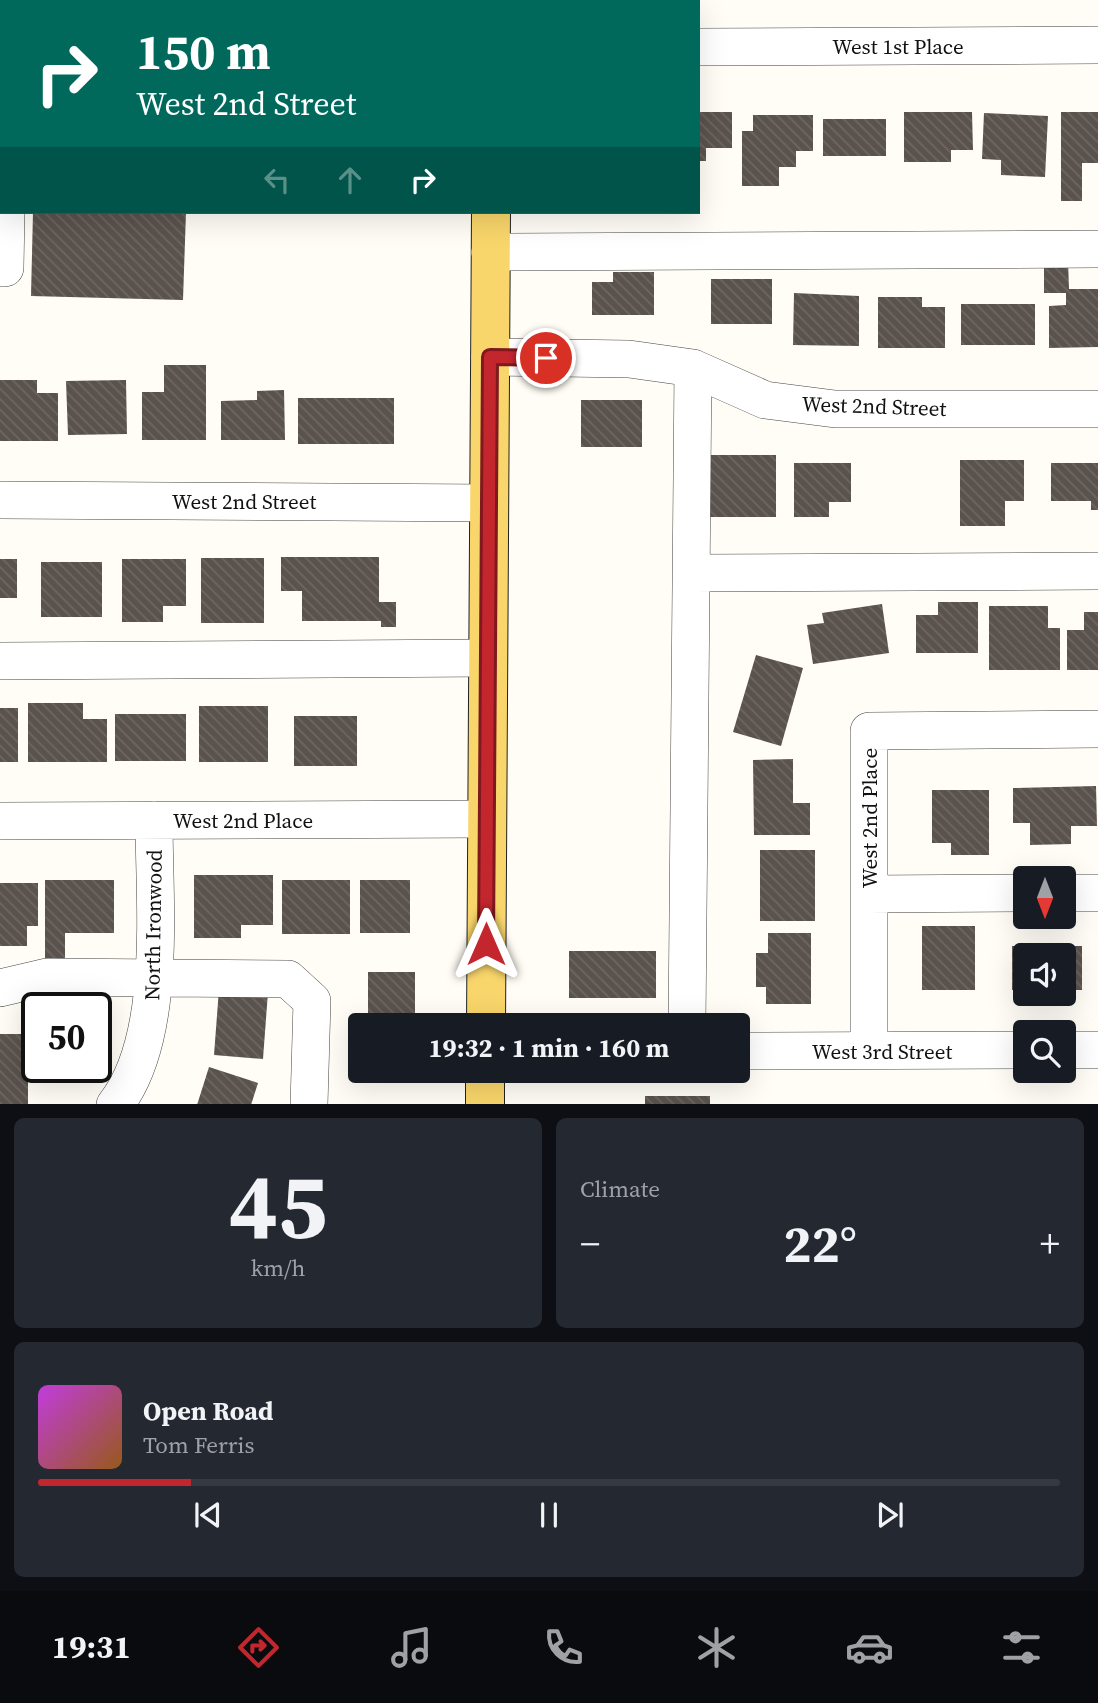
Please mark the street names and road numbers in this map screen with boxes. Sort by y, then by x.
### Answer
street label: West 1st Place [832,32,964,61]
street label: West 2nd Street [801,389,947,423]
street label: West 2nd Street [172,487,316,516]
street label: West 2nd Place [855,748,884,888]
street label: West 2nd Place [173,806,313,835]
street label: North Ironwood [137,849,169,1001]
street label: West 3rd Street [812,1037,952,1066]

